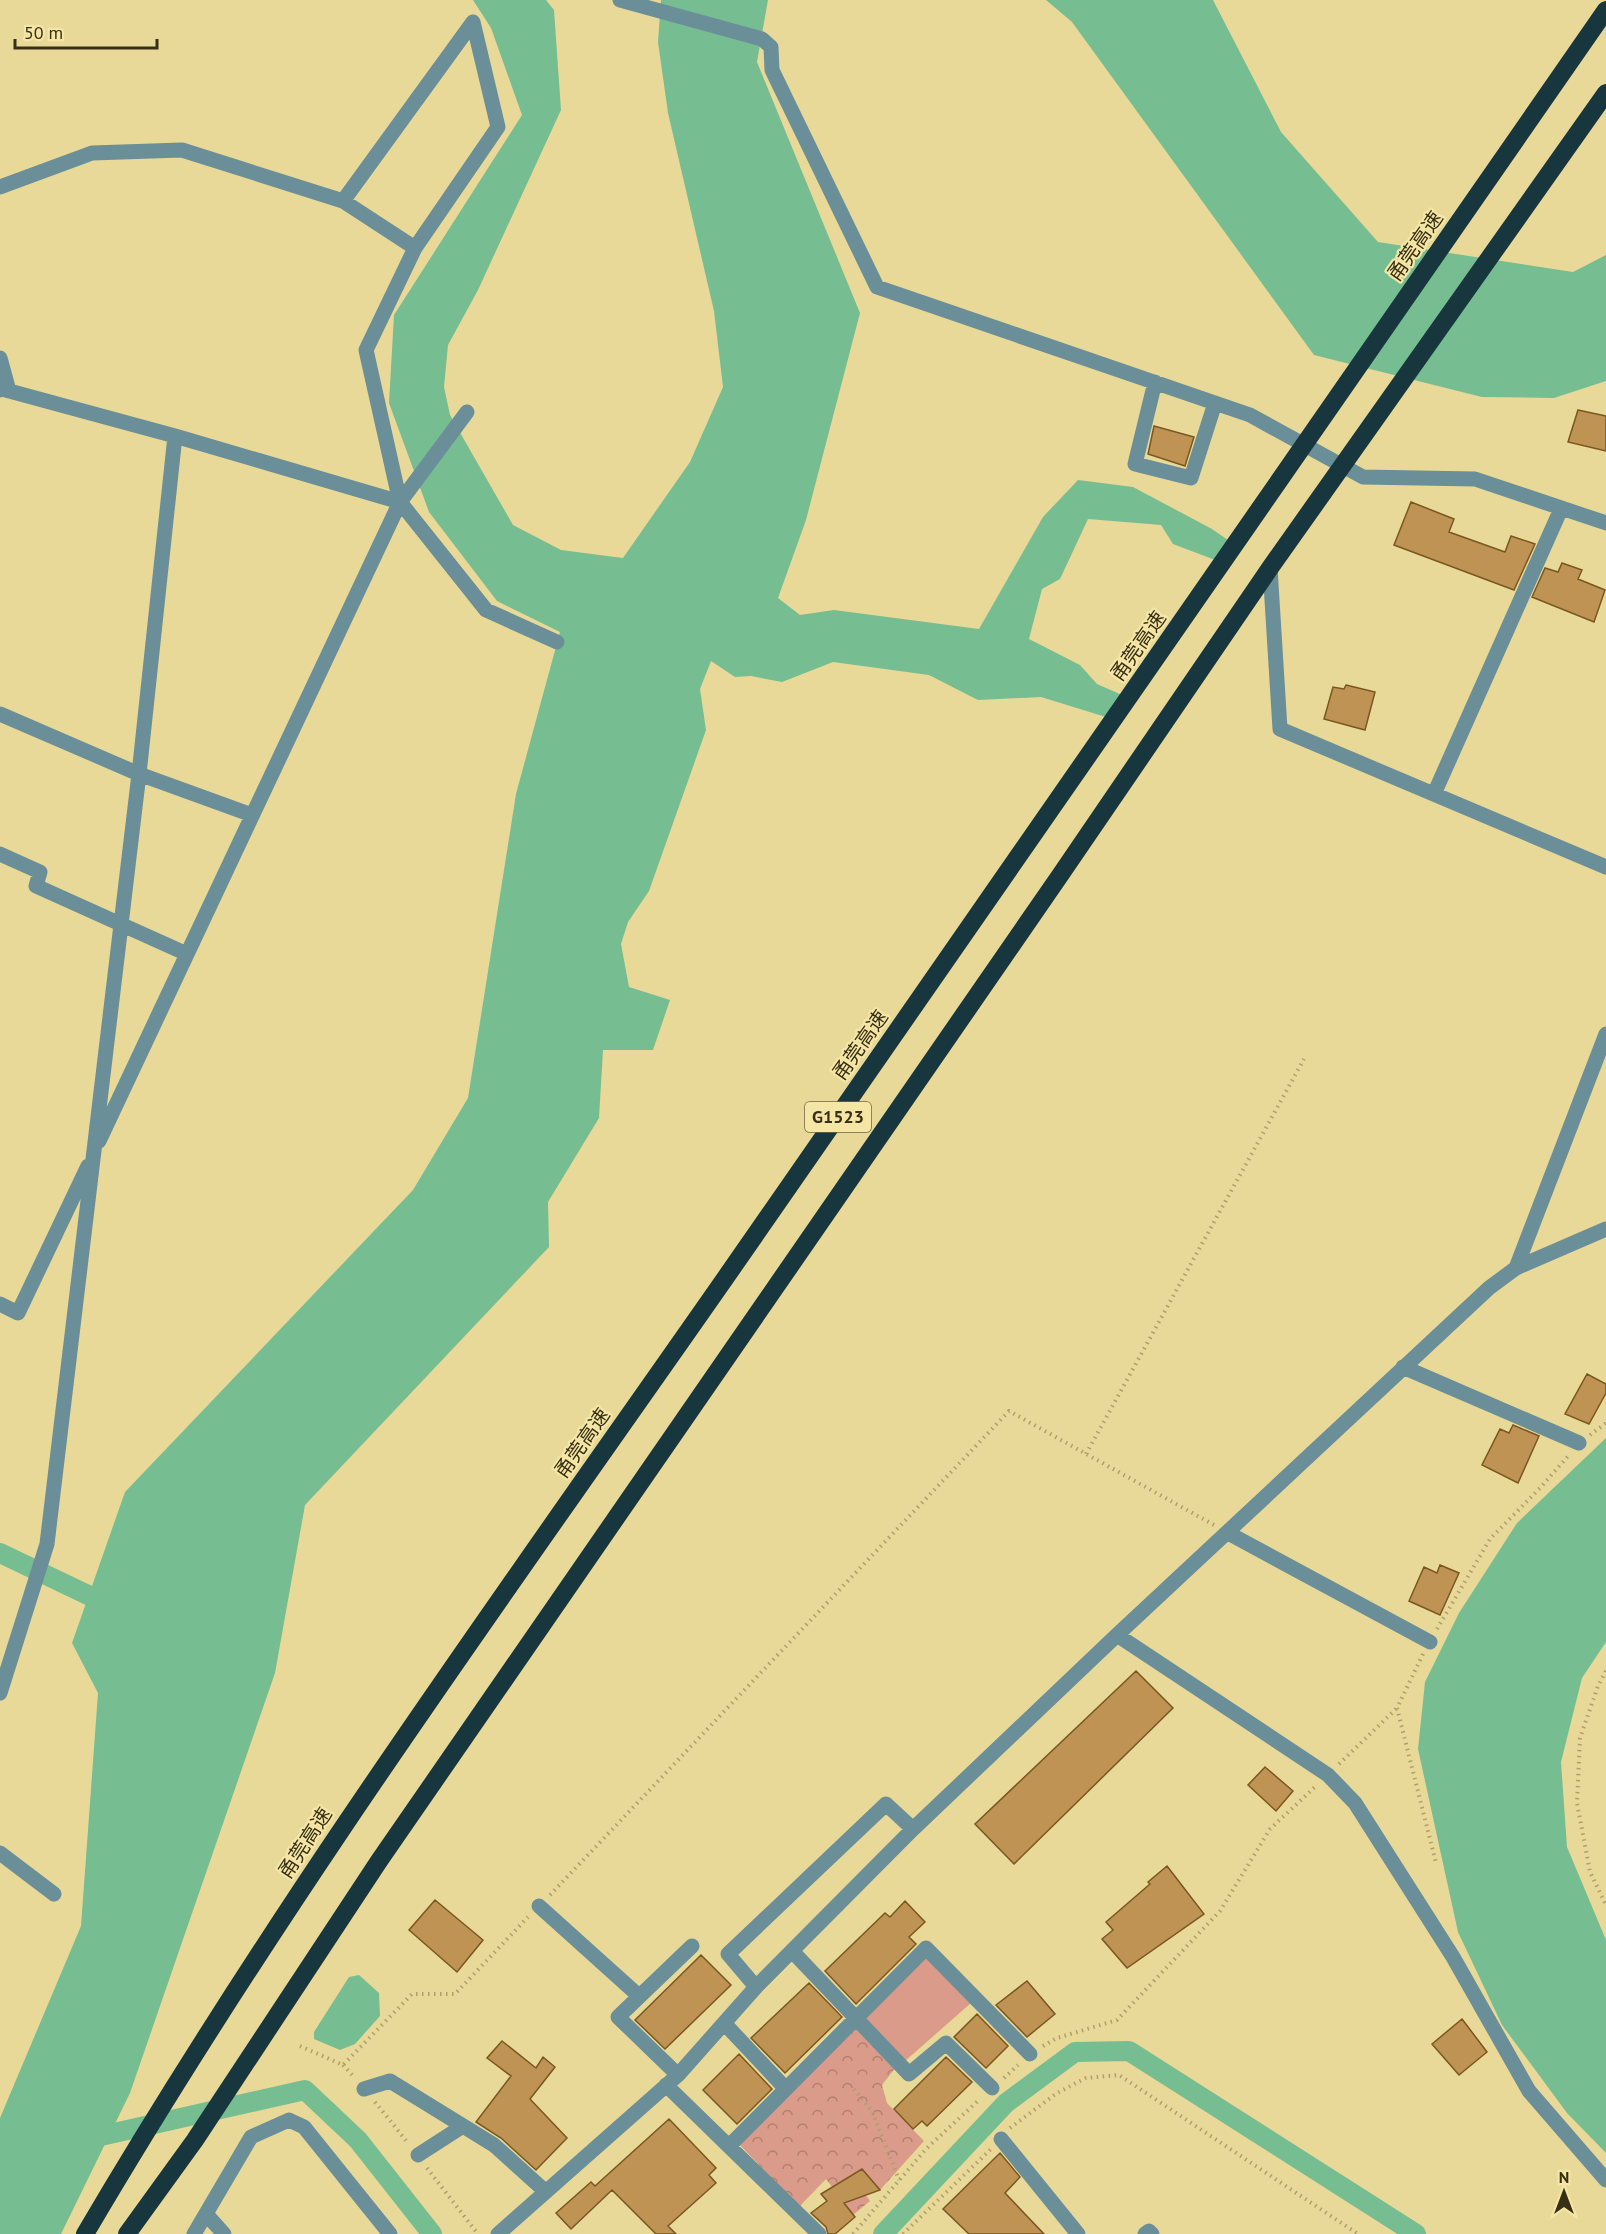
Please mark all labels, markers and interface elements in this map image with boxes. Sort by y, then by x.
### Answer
scale bar [15,12,158,50]
text: 50 m [24,21,63,44]
street label: 甬莞高速 [1381,206,1449,286]
street label: 甬莞高速 [1104,606,1172,686]
street label: 甬莞高速 [826,1005,894,1085]
road number: G1523 [805,1102,871,1132]
street label: 甬莞高速 [548,1403,616,1483]
street label: 甬莞高速 [272,1802,338,1884]
north arrow [1534,2162,1594,2222]
text: N [1559,2167,1569,2187]

